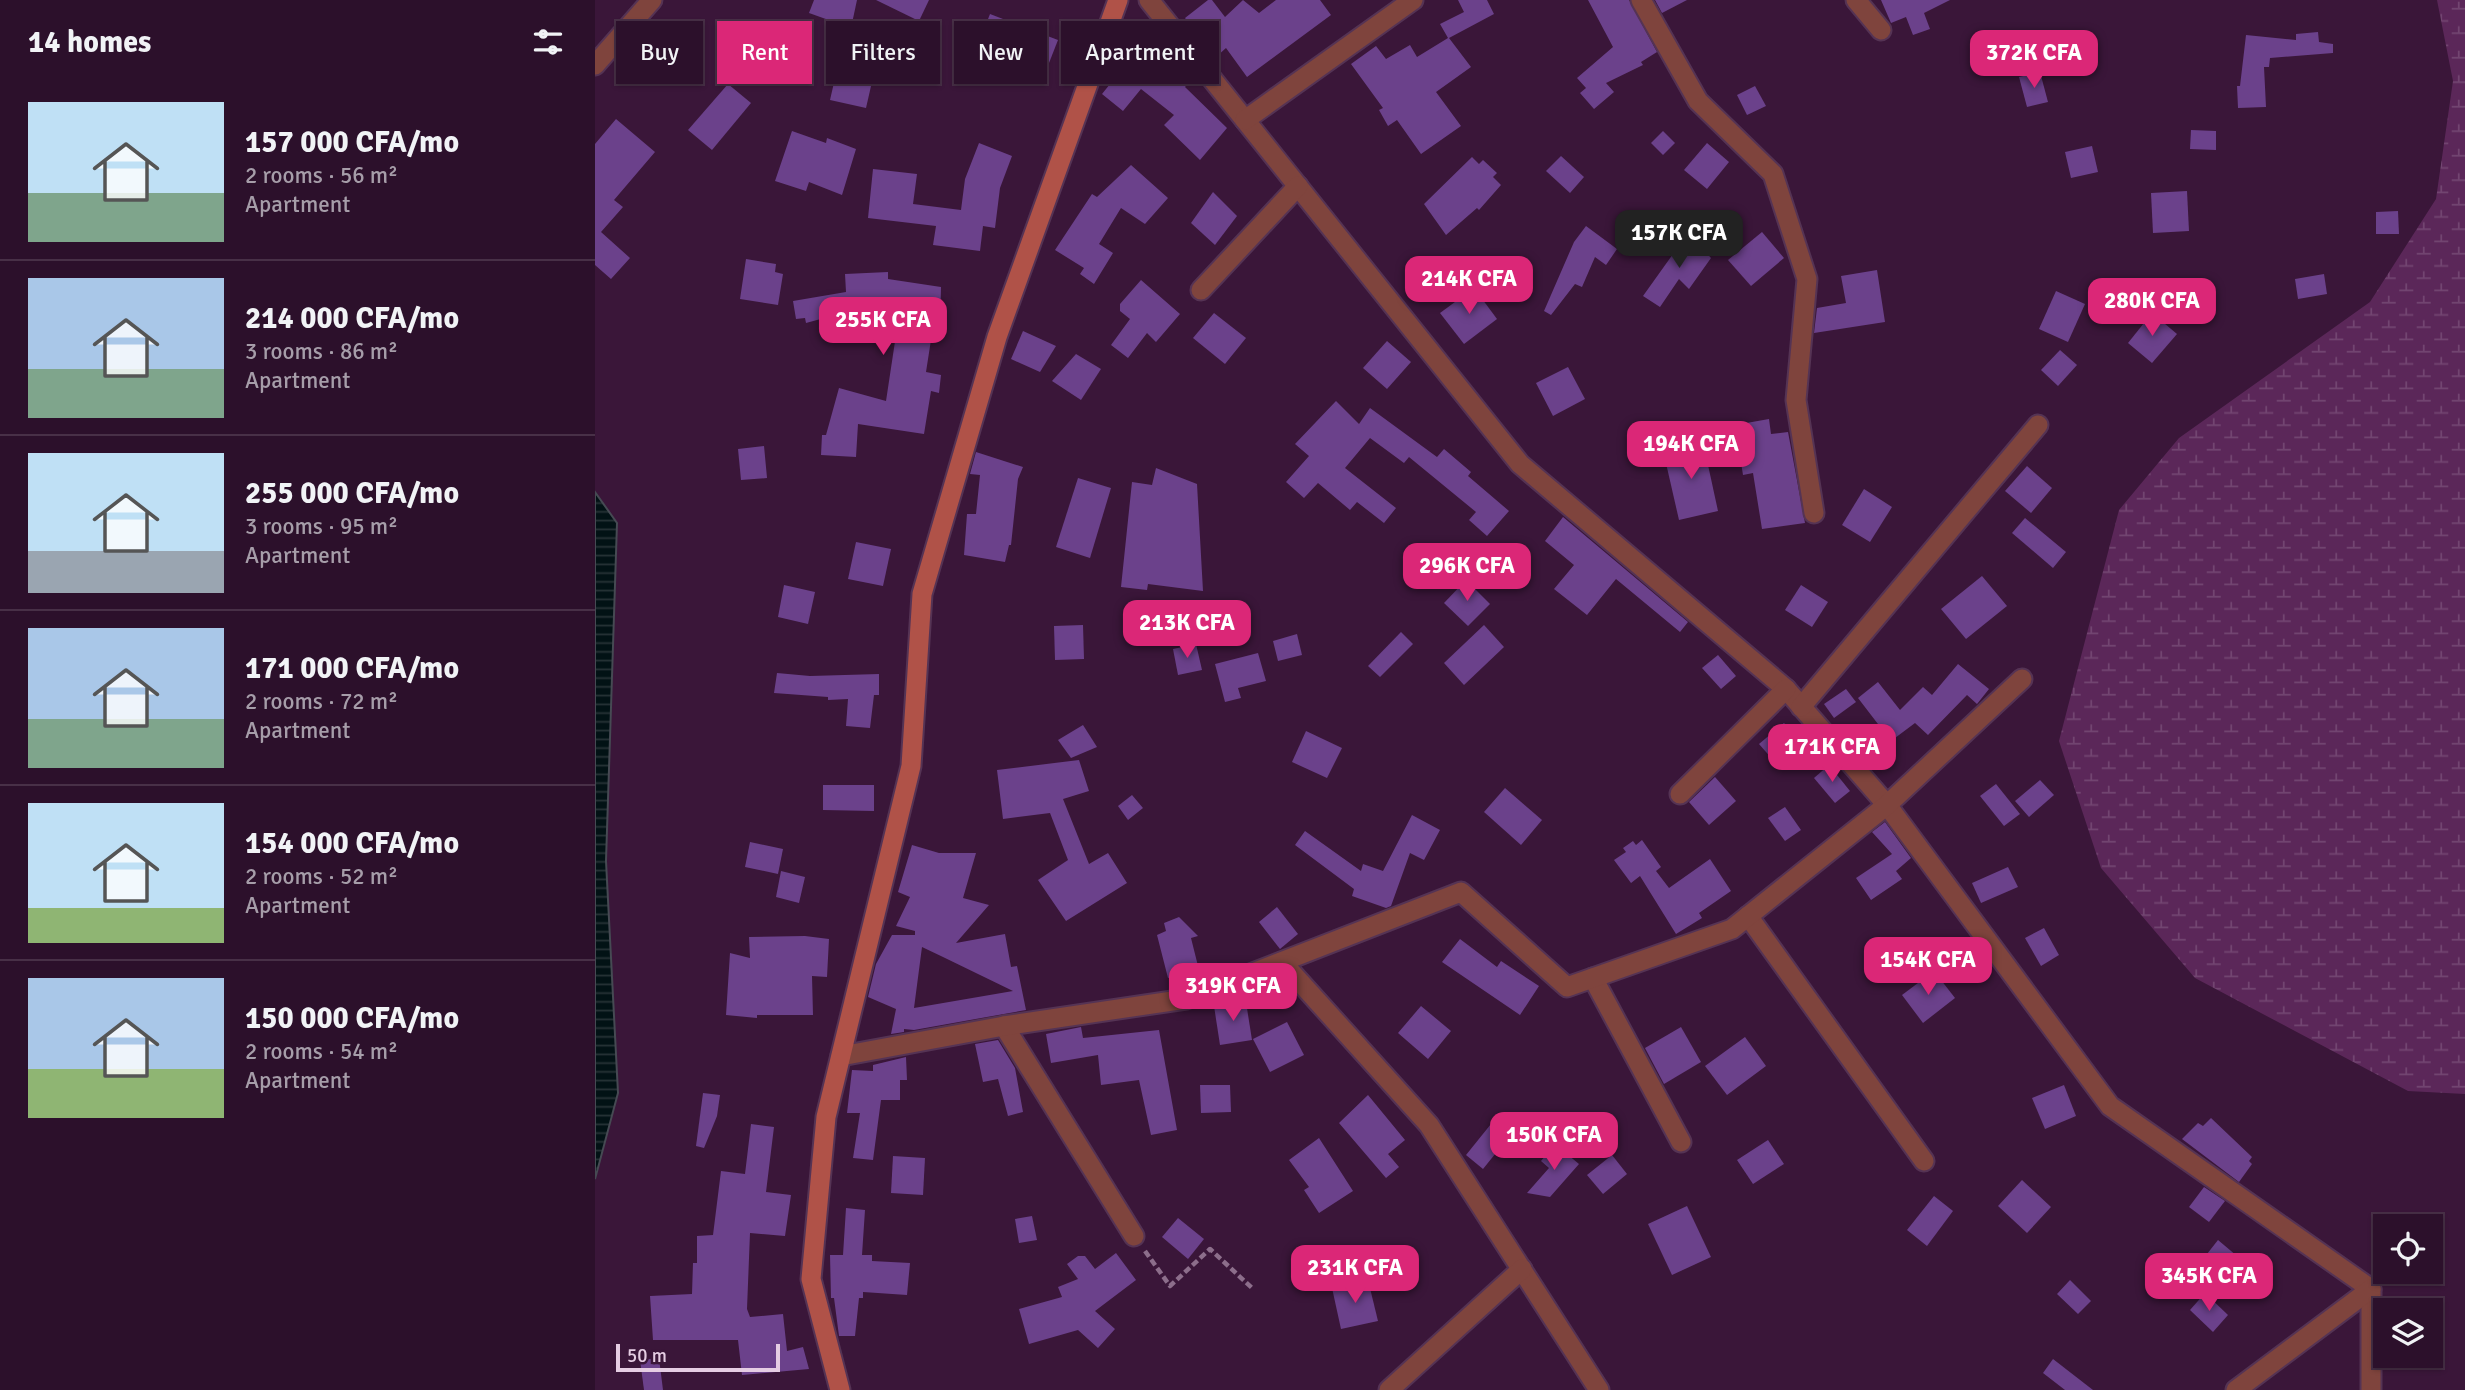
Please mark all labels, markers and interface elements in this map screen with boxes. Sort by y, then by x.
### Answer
chip: Buy [616,21,703,84]
chip: Rent [717,21,812,84]
chip: Filters [826,21,940,84]
chip: New [954,21,1047,84]
chip: Apartment [1061,21,1219,84]
icon: filters [529,23,567,61]
text: 14 homes [28,24,151,61]
pin: 372K CFA [1962,31,2106,90]
text: 372K CFA [1986,38,2082,67]
text: 157 000 CFA/mo [245,124,459,161]
icon: home [84,130,168,214]
text: 2 rooms · 56 m² [245,161,398,190]
text: Apartment [245,190,350,219]
pin: 157K CFA [1607,210,1751,270]
text: 157K CFA [1631,218,1727,247]
pin: 214K CFA [1397,256,1541,316]
text: 214K CFA [1421,264,1517,293]
pin: 280K CFA [2080,278,2224,338]
text: 280K CFA [2104,286,2200,315]
pin: 255K CFA [811,298,955,357]
text: 214 000 CFA/mo [245,300,459,337]
text: 255K CFA [835,305,931,334]
icon: home [84,306,168,390]
text: 3 rooms · 86 m² [245,337,398,366]
text: Apartment [245,366,350,395]
pin: 194K CFA [1619,421,1763,481]
text: 194K CFA [1643,429,1739,458]
text: 255 000 CFA/mo [245,475,459,512]
icon: home [84,481,168,565]
text: 3 rooms · 95 m² [245,512,398,541]
text: Apartment [245,541,350,570]
pin: 296K CFA [1395,544,1539,603]
text: 296K CFA [1419,551,1515,580]
pin: 213K CFA [1115,600,1259,660]
text: 213K CFA [1139,608,1235,637]
text: 171 000 CFA/mo [245,650,459,687]
icon: home [84,656,168,740]
text: 2 rooms · 72 m² [245,687,398,716]
text: Apartment [245,716,350,745]
pin: 171K CFA [1760,724,1904,784]
text: 171K CFA [1784,732,1880,761]
text: 154 000 CFA/mo [245,825,459,862]
icon: home [84,831,168,915]
text: 2 rooms · 52 m² [245,862,398,891]
text: Apartment [245,891,350,920]
pin: 154K CFA [1856,937,2000,997]
text: 154K CFA [1880,945,1976,974]
pin: 319K CFA [1161,964,1305,1023]
text: 319K CFA [1185,971,1281,1000]
text: 150 000 CFA/mo [245,1000,459,1037]
icon: home [84,1006,168,1090]
text: 2 rooms · 54 m² [245,1037,398,1066]
text: Apartment [245,1066,350,1095]
pin: 150K CFA [1482,1112,1626,1172]
text: 150K CFA [1506,1120,1602,1149]
map controls [2373,1214,2443,1368]
button: locate [2373,1214,2443,1284]
pin: 231K CFA [1283,1246,1427,1305]
text: 231K CFA [1307,1253,1403,1282]
pin: 345K CFA [2137,1254,2281,1313]
text: 345K CFA [2161,1261,2257,1290]
button: layers [2373,1298,2443,1368]
scale bar [616,1341,781,1373]
text: 50 m [627,1344,667,1368]

